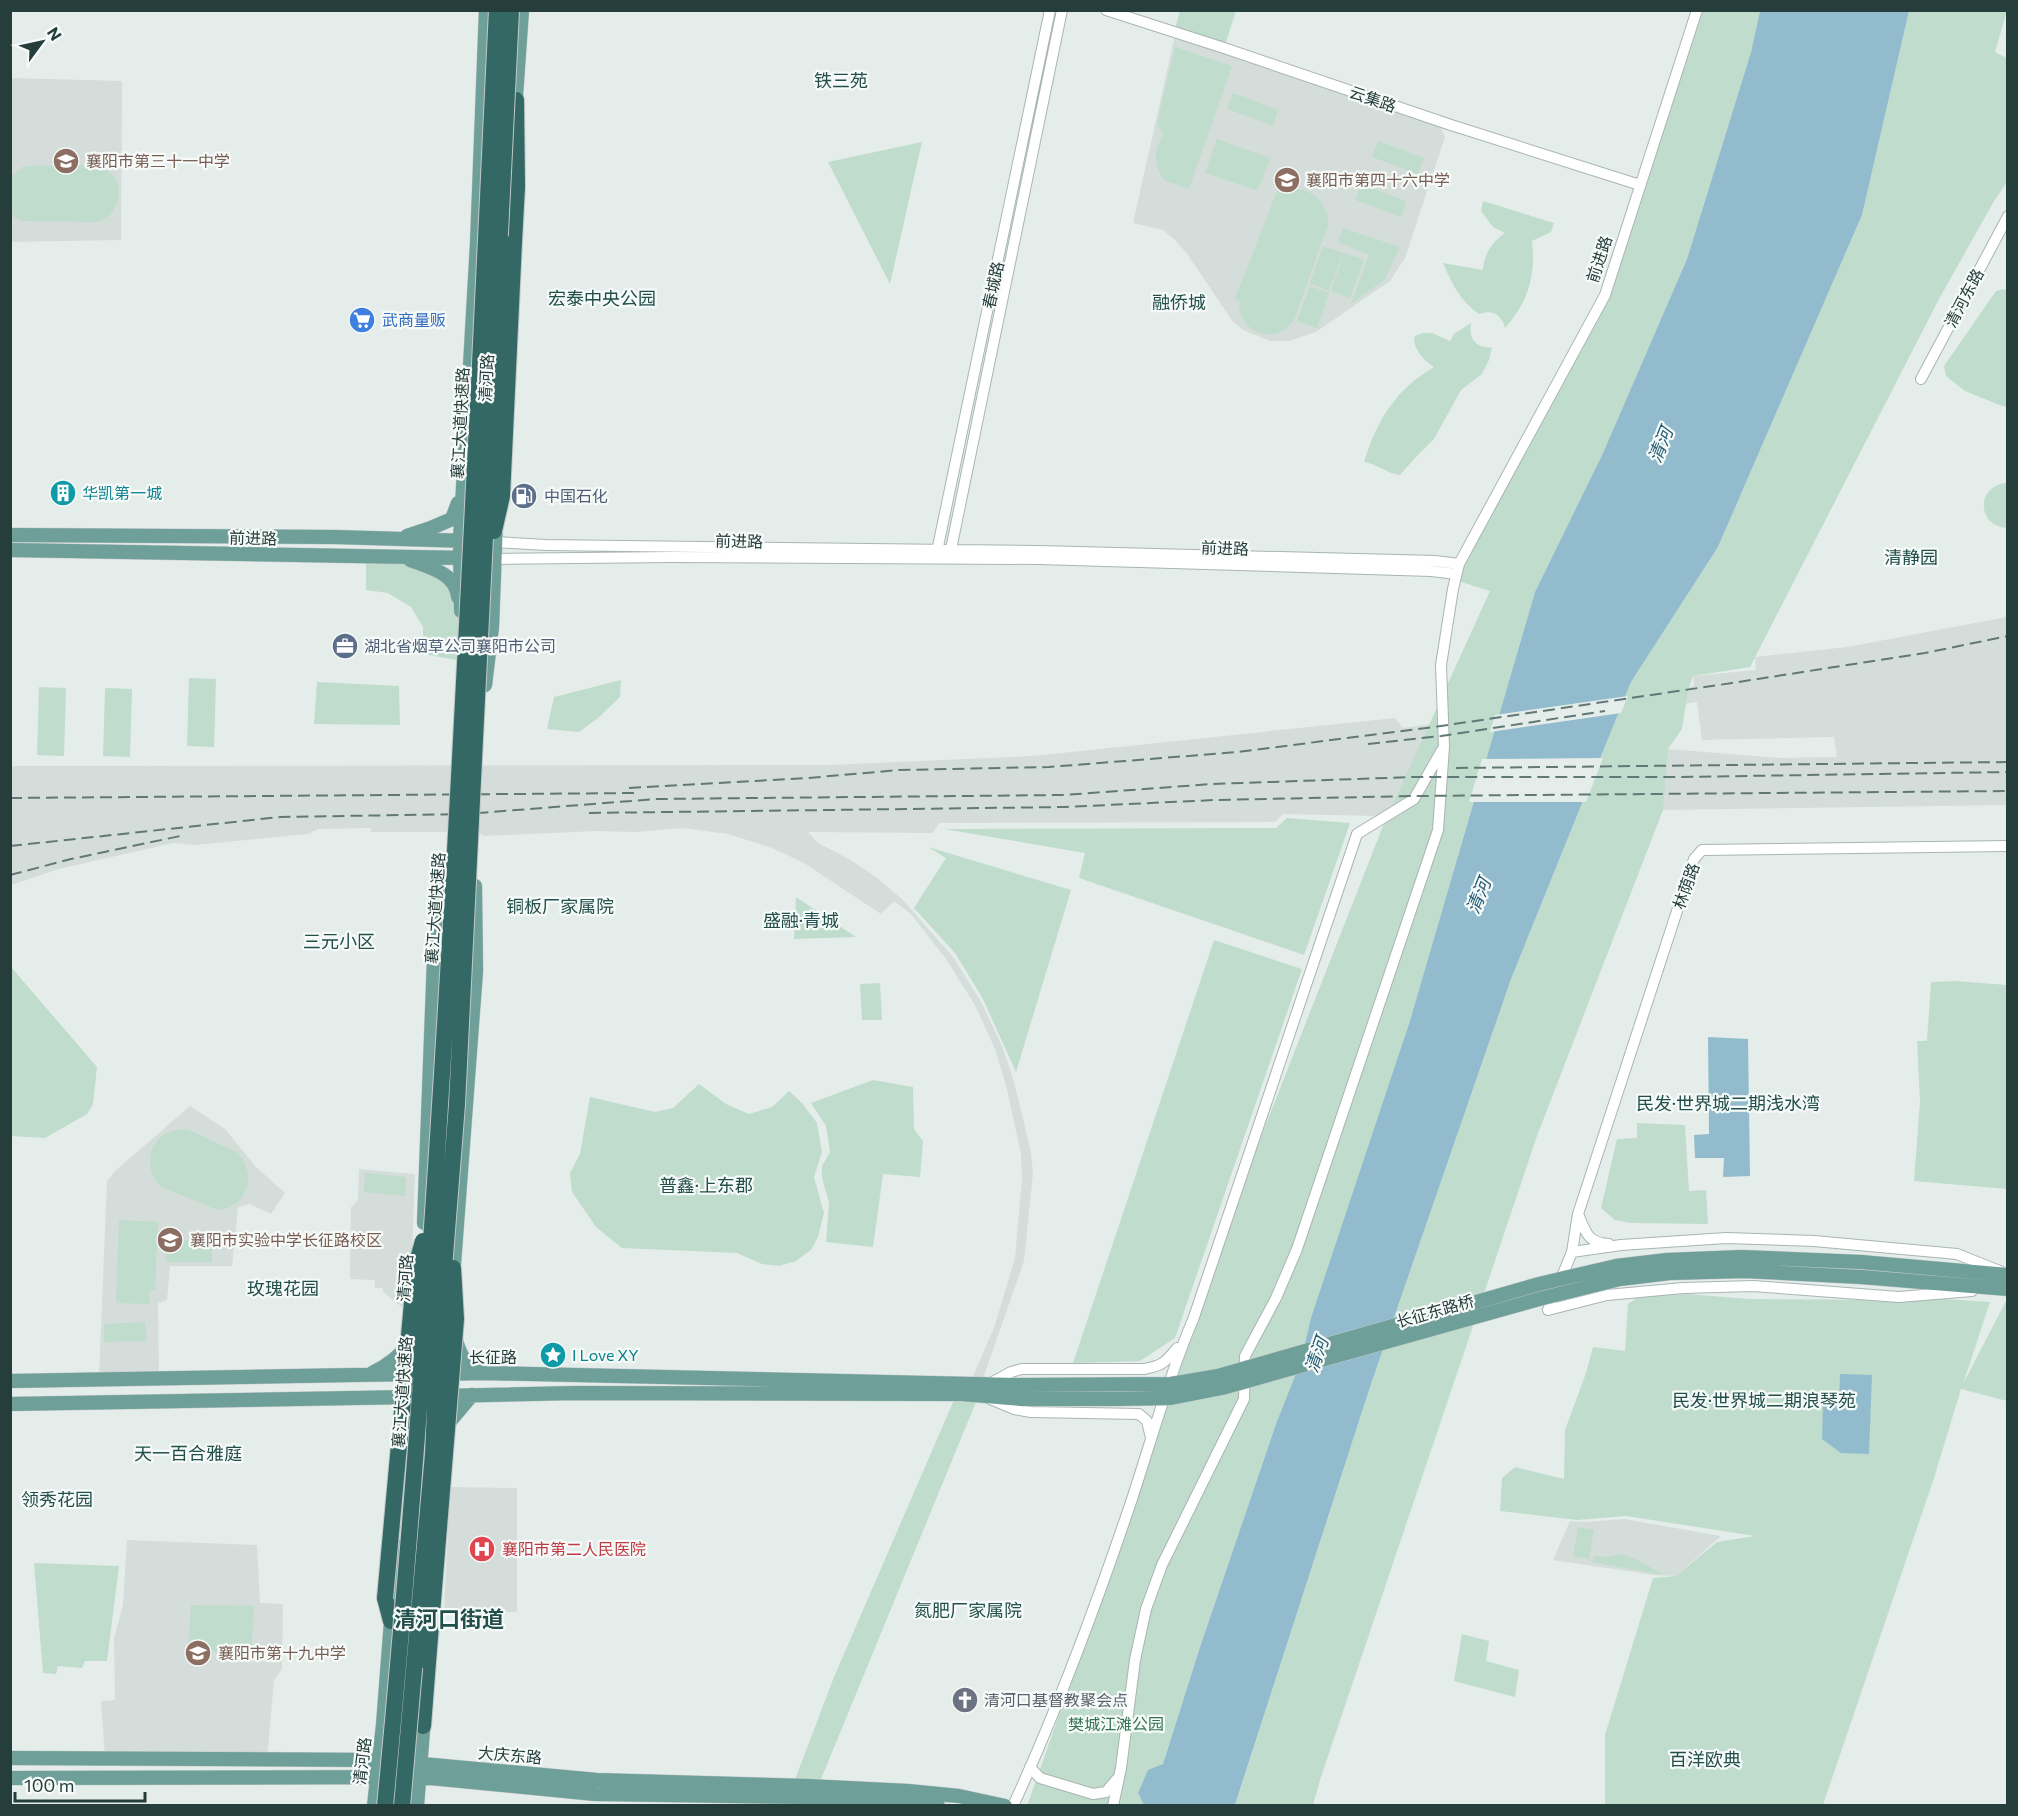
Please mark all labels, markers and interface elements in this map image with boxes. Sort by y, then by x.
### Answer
north arrow [12,12,72,72]
text: N [44,23,66,44]
district label: 铁三苑 [814,69,868,91]
street label: 云集路 [1347,82,1399,115]
school or university icon: 襄阳市第三十一中学 [51,146,81,176]
place label: 襄阳市第三十一中学 [86,151,230,170]
school or university icon: 襄阳市第四十六中学 [1272,165,1302,195]
place label: 襄阳市第四十六中学 [1306,170,1450,189]
street label: 前进路 [1582,233,1615,285]
street label: 春城路 [978,259,1007,310]
street label: 清河东路 [1940,265,1987,330]
district label: 宏泰中央公园 [548,287,656,309]
district label: 融侨城 [1152,291,1206,313]
supermarket icon: 武商量贩 [347,305,377,335]
place label: 武商量贩 [382,310,446,329]
street label: 清河路 [475,354,496,402]
street label: 襄江大道快速路 [447,367,472,479]
water label: 清河 [1643,421,1678,465]
building icon: 华凯第一城 [48,478,78,508]
fuel station icon: 中国石化 [509,481,539,511]
place label: 华凯第一城 [82,483,162,502]
place label: 中国石化 [544,486,608,505]
street label: 前进路 [229,528,277,547]
street label: 前进路 [715,531,763,550]
street label: 前进路 [1201,537,1249,558]
district label: 清静园 [1884,546,1938,568]
office icon: 湖北省烟草公司襄阳市公司 [330,631,360,661]
place label: 湖北省烟草公司襄阳市公司 [364,636,556,655]
street label: 襄江大道快速路 [421,851,448,964]
street label: 林荫路 [1668,860,1703,912]
water label: 清河 [1461,872,1496,916]
district label: 铜板厂家属院 [506,895,614,917]
district label: 盛融·青城 [763,909,839,931]
district label: 三元小区 [303,930,375,952]
district label: 民发·世界城二期浅水湾 [1636,1092,1820,1114]
district label: 普鑫·上东郡 [659,1174,753,1196]
school or university icon: 襄阳市实验中学长征路校区 [155,1225,185,1255]
place label: 襄阳市实验中学长征路校区 [190,1230,382,1249]
street label: 清河路 [393,1253,416,1303]
district label: 玫瑰花园 [247,1277,319,1299]
street label: 长征东路桥 [1394,1290,1476,1331]
water label: 清河 [1300,1331,1333,1375]
street label: 襄江大道快速路 [388,1335,415,1448]
place icon: I Love XY [538,1340,568,1370]
place label: I Love XY [572,1345,639,1364]
street label: 长征路 [469,1347,517,1366]
district label: 民发·世界城二期浪琴苑 [1672,1389,1856,1411]
district label: 天一百合雅庭 [134,1442,242,1464]
district label: 领秀花园 [21,1488,93,1510]
hospital icon: 襄阳市第二人民医院 [467,1534,497,1564]
place label: 襄阳市第二人民医院 [502,1539,646,1558]
district label: 氮肥厂家属院 [914,1599,1022,1621]
district label: 清河口街道 [394,1605,504,1632]
school or university icon: 襄阳市第十九中学 [183,1638,213,1668]
place label: 襄阳市第十九中学 [218,1643,346,1662]
church icon: 清河口基督教聚会点 [950,1685,980,1715]
place label: 清河口基督教聚会点 [984,1690,1128,1709]
park label: 樊城江滩公园 [1068,1714,1164,1733]
street label: 清河路 [349,1736,374,1786]
street label: 大庆东路 [477,1742,543,1767]
district label: 百洋欧典 [1669,1748,1741,1770]
scale bar [15,1765,146,1803]
text: 100 m [24,1774,74,1796]

